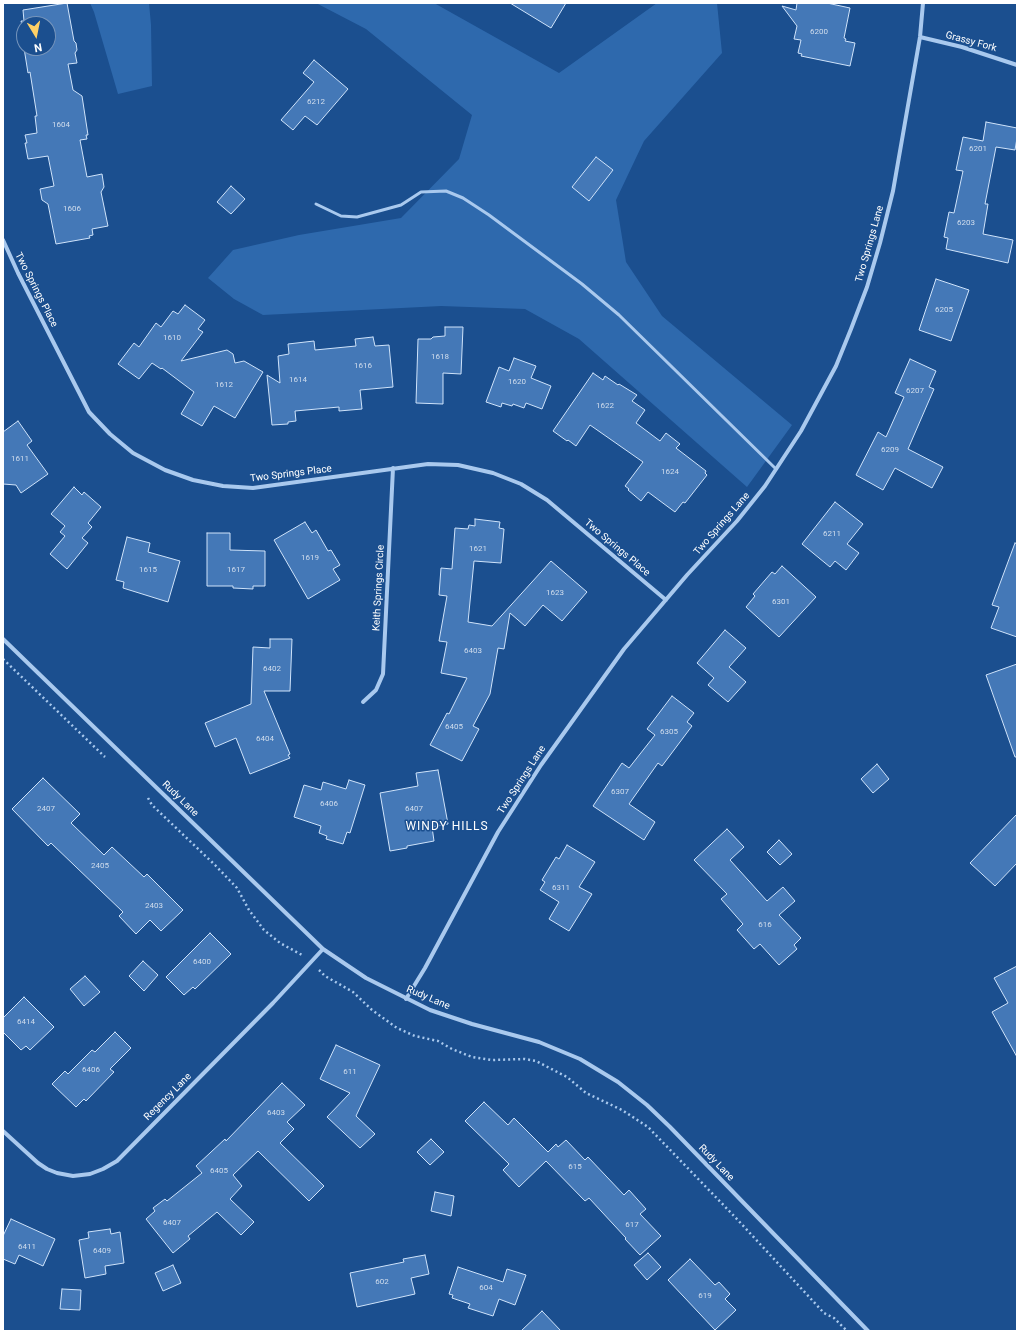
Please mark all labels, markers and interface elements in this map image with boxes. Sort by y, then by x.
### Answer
north arrow [16,16,56,56]
house number: 6200 [810,27,828,37]
street label: Grassy Fork [944,29,998,55]
text: N [33,40,43,54]
house number: 6212 [307,97,325,107]
house number: 1604 [52,120,70,130]
house number: 6201 [969,144,987,154]
house number: 1606 [63,204,81,214]
street label: Two Springs Lane [853,204,887,284]
house number: 6203 [957,218,975,228]
street label: Two Springs Place [12,251,60,329]
house number: 6205 [935,305,953,315]
house number: 1610 [163,333,181,343]
house number: 1618 [431,352,449,362]
house number: 1616 [354,361,372,371]
house number: 1614 [289,375,307,385]
house number: 1620 [508,377,526,387]
house number: 1612 [215,380,233,390]
house number: 6207 [906,386,924,396]
house number: 1622 [596,401,614,411]
house number: 6209 [881,445,899,455]
house number: 1611 [11,454,29,464]
street label: Two Springs Place [249,463,333,485]
house number: 1624 [661,467,679,477]
street label: Two Springs Lane [691,490,753,558]
street label: Two Springs Place [582,517,652,579]
house number: 6211 [823,529,841,539]
street label: Keith Springs Circle [371,544,387,632]
house number: 1621 [469,544,487,554]
house number: 1619 [301,553,319,563]
house number: 1615 [139,565,157,575]
house number: 1617 [227,565,245,575]
house number: 1623 [546,588,564,598]
house number: 6301 [772,597,790,607]
house number: 6403 [464,646,482,656]
house number: 6402 [263,664,281,674]
house number: 6405 [445,722,463,732]
house number: 6305 [660,727,678,737]
house number: 6404 [256,734,274,744]
street label: Two Springs Lane [495,744,549,816]
street label: Rudy Lane [159,779,201,819]
house number: 6307 [611,787,629,797]
house number: 6406 [320,799,338,809]
house number: 2407 [37,804,55,814]
house number: 6407 [405,804,423,814]
district label: WINDY HILLS [405,820,489,834]
house number: 2405 [91,861,109,871]
house number: 6311 [552,883,570,893]
house number: 2403 [145,901,163,911]
house number: 616 [758,920,772,930]
house number: 6400 [193,957,211,967]
street label: Rudy Lane [404,983,452,1013]
house number: 6414 [17,1017,35,1027]
house number: 6406 [82,1065,100,1075]
house number: 611 [343,1067,357,1077]
street label: Regency Lane [142,1071,194,1123]
house number: 6403 [267,1108,285,1118]
street label: Rudy Lane [696,1142,736,1184]
house number: 615 [568,1162,582,1172]
house number: 6405 [210,1166,228,1176]
house number: 6407 [163,1218,181,1228]
house number: 617 [625,1220,639,1230]
house number: 6411 [18,1242,36,1252]
house number: 6409 [93,1246,111,1256]
house number: 602 [375,1277,389,1287]
house number: 604 [479,1283,493,1293]
house number: 619 [698,1291,712,1301]

